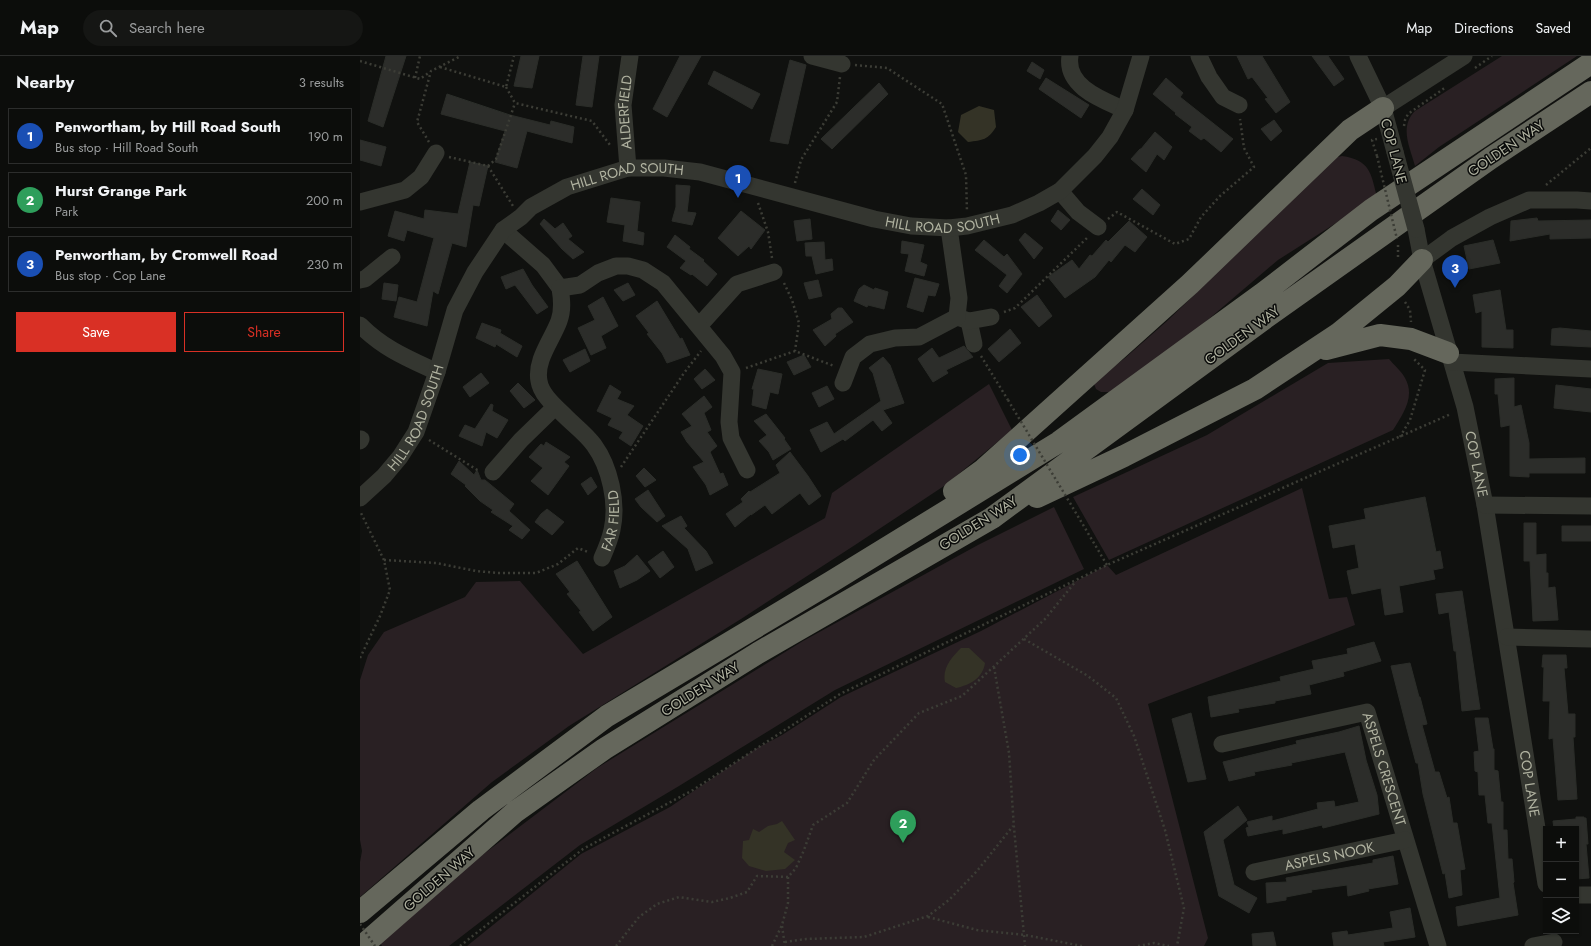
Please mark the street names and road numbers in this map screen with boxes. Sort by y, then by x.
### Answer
street label: ALDERFIELD [613,74,637,150]
street label: GOLDEN WAY [1463,115,1549,181]
street label: COP LANE [1376,116,1412,186]
street label: HILL ROAD SOUTH [568,158,685,195]
street label: HILL ROAD SOUTH [884,208,1002,238]
street label: GOLDEN WAY [1200,301,1284,369]
street label: HILL ROAD SOUTH [382,362,449,475]
street label: COP LANE [1460,429,1493,499]
street label: FAR FIELD [596,489,624,554]
street label: GOLDEN WAY [935,491,1021,555]
street label: GOLDEN WAY [657,657,743,721]
street label: ASPELS CRESCENT [1358,710,1411,829]
street label: COP LANE [1515,749,1545,818]
street label: ASPELS NOOK [1283,837,1376,875]
street label: GOLDEN WAY [399,842,479,916]

